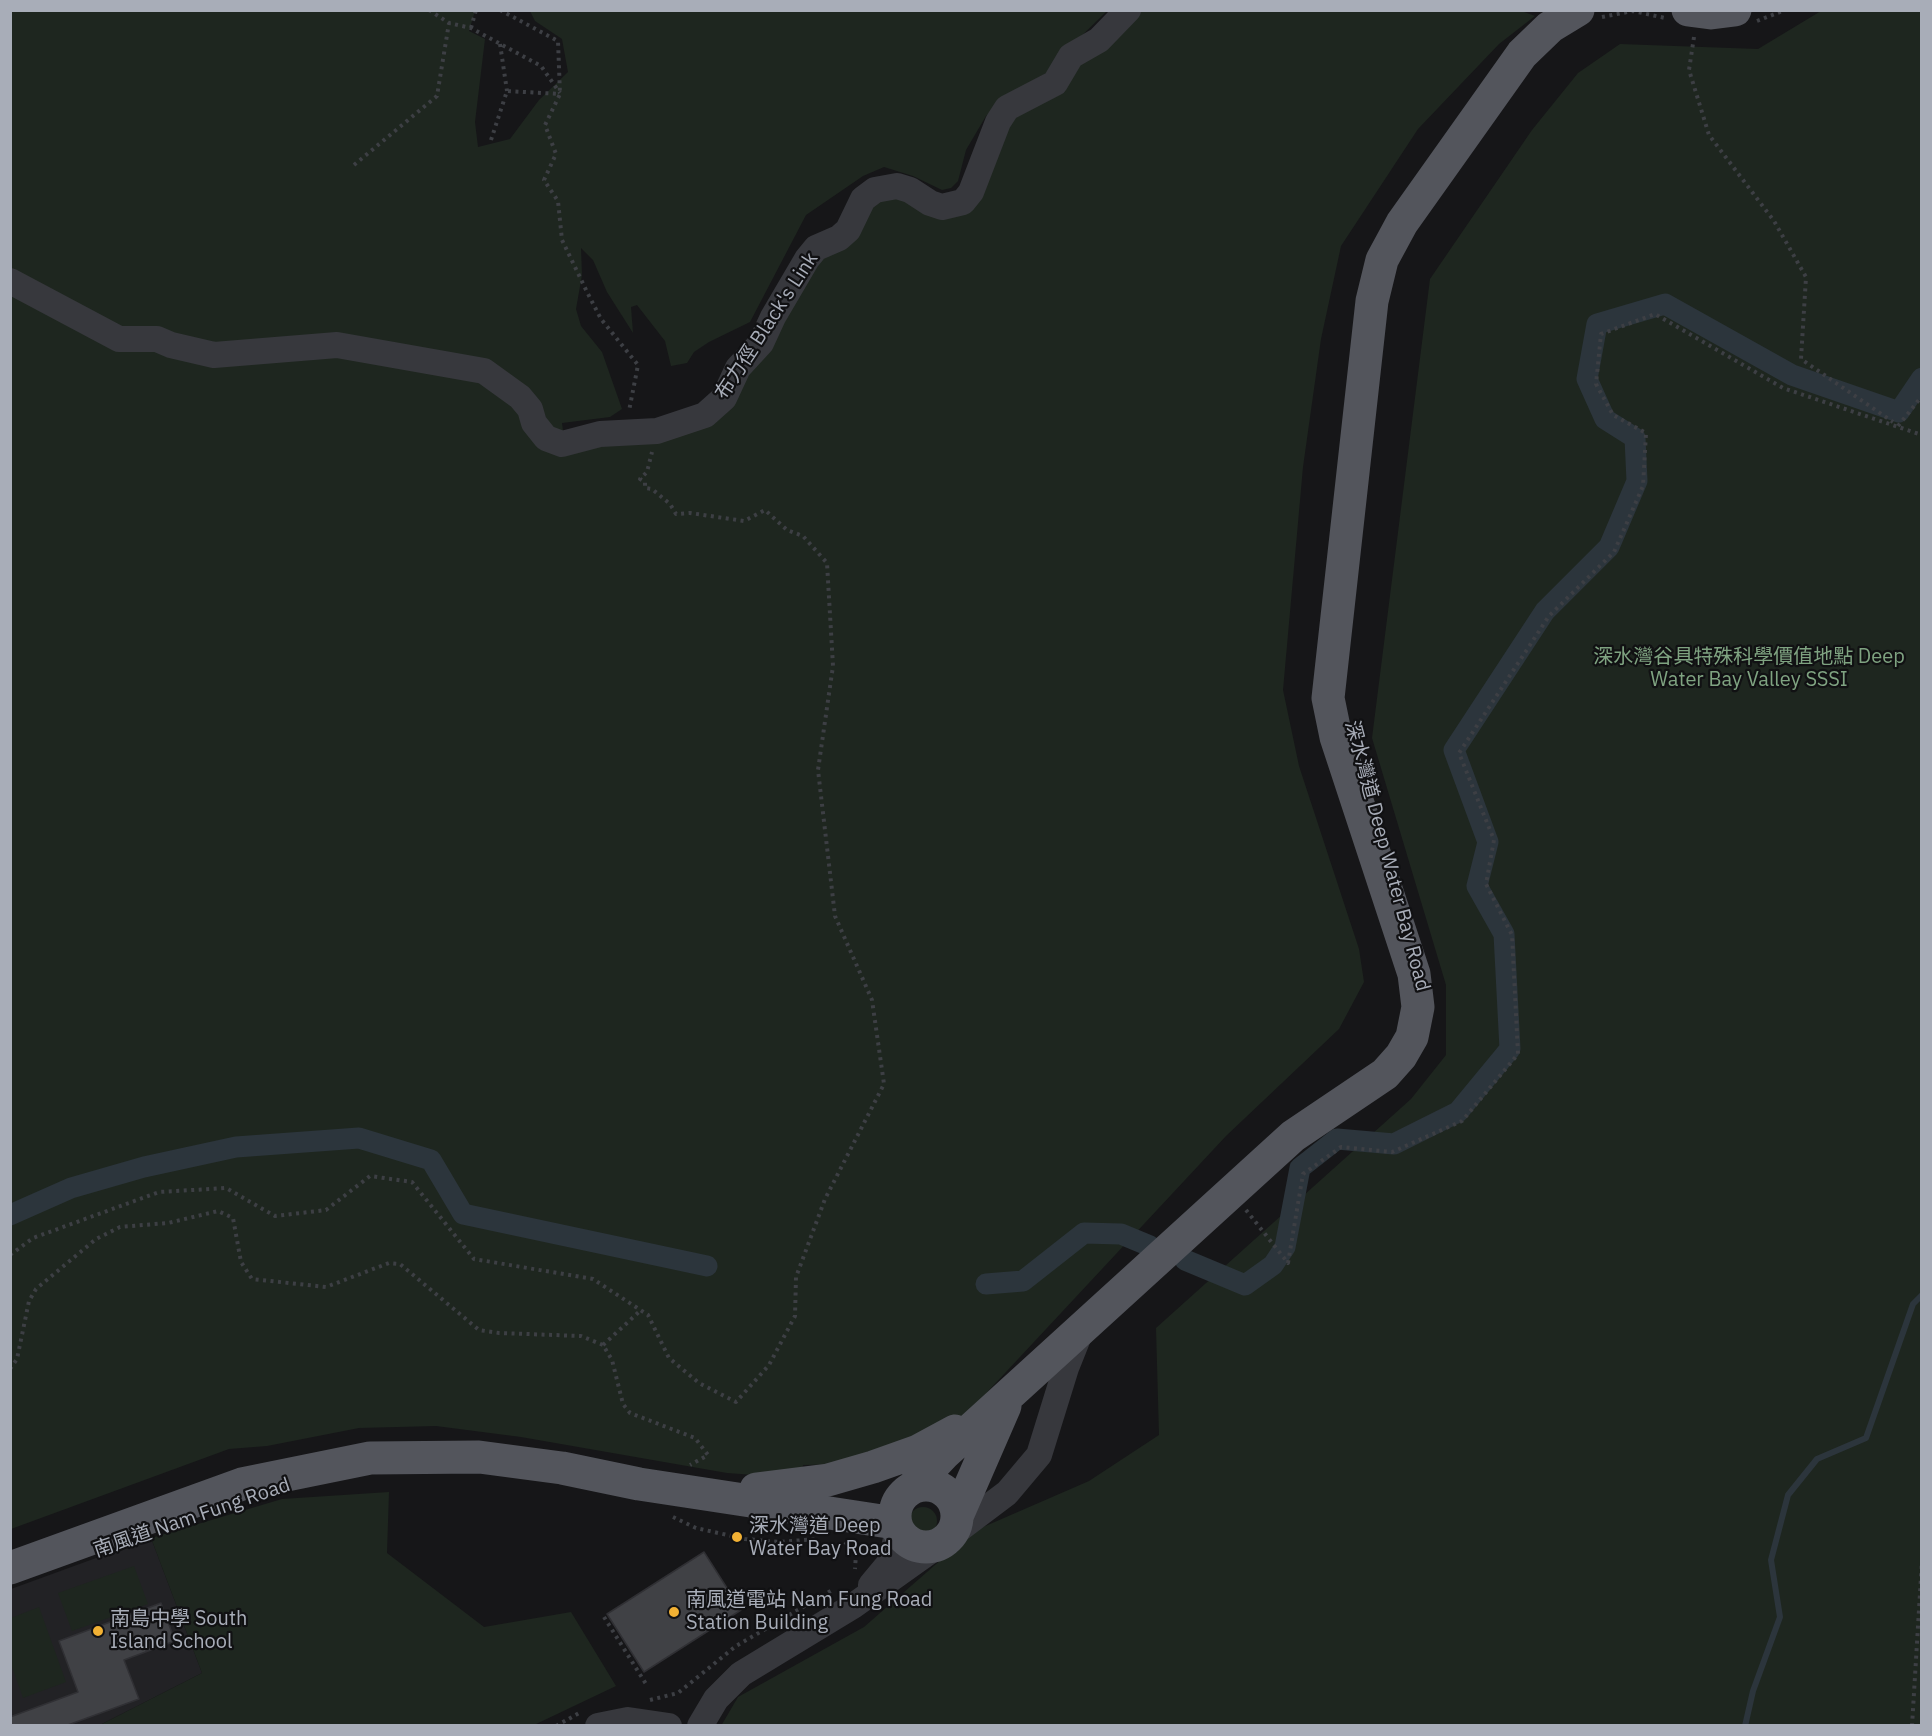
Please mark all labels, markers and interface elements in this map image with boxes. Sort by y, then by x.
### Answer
street label: 布力徑 Black's Link [710,248,824,404]
park label: 深水灣谷具特殊科學價值地點 Deep Water Bay Valley SSSI [1593,645,1905,692]
street label: 深水灣道 Deep Water Bay Road [1339,718,1435,994]
street label: 南風道 Nam Fung Road [91,1473,293,1563]
place label: 深水灣道 Deep Water Bay Road [749,1514,892,1561]
marker: 深水灣道 Deep Water Bay Road [730,1530,744,1544]
place label: 南風道電站 Nam Fung Road Station Building [686,1588,932,1635]
marker: 南風道電站 Nam Fung Road Station Building [667,1605,681,1619]
place label: 南島中學 South Island School [110,1607,247,1654]
marker: 南島中學 South Island School [91,1624,105,1638]

